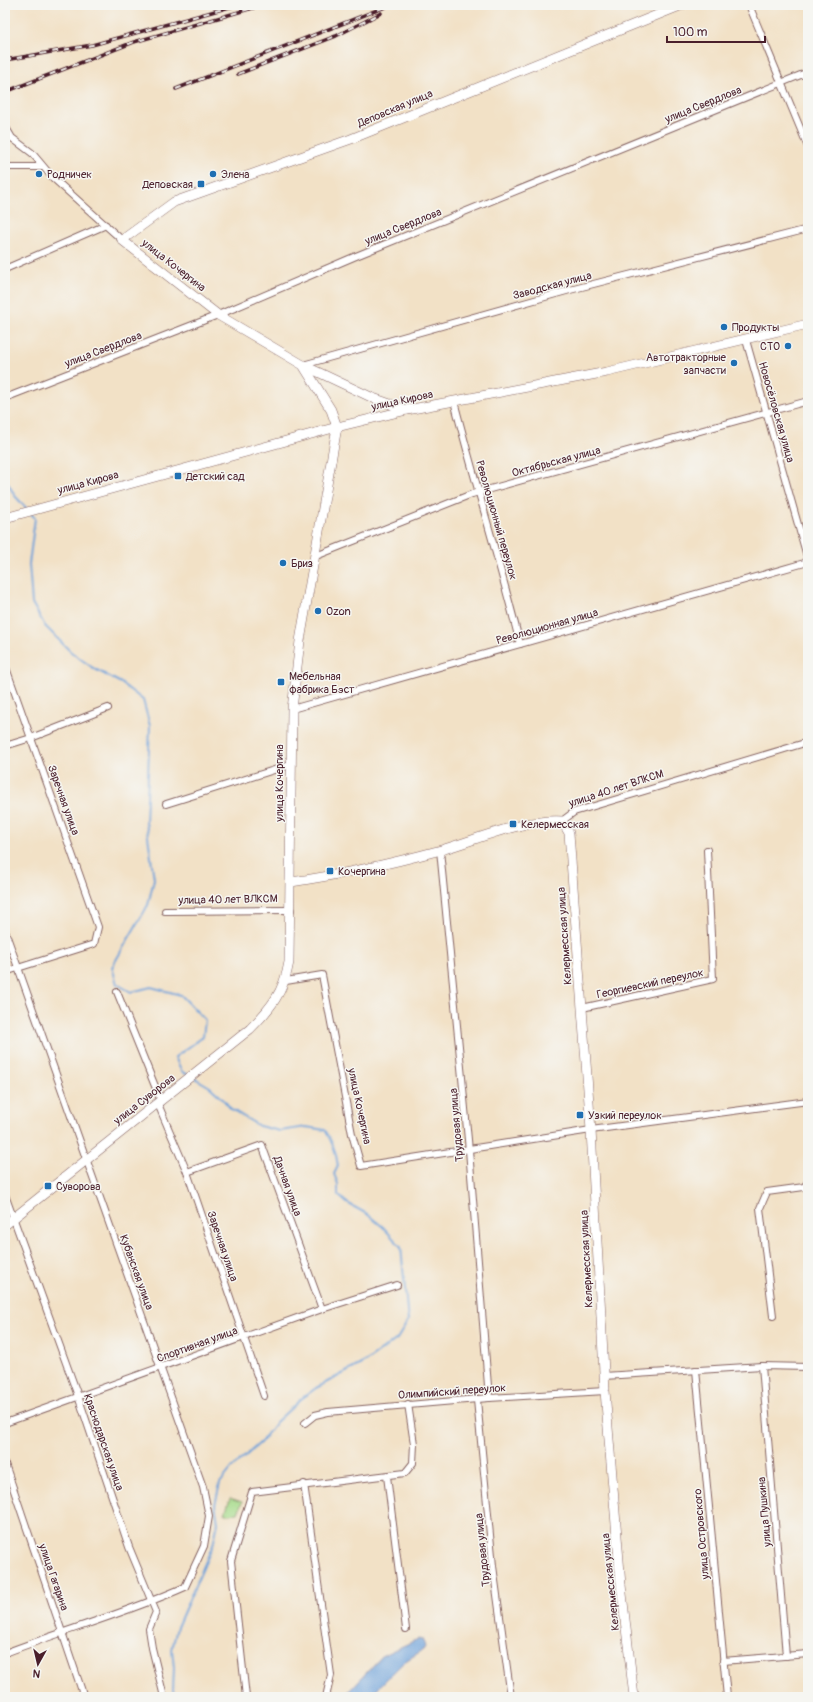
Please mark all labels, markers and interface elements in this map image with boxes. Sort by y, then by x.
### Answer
scale bar [667,18,765,44]
text: 100 m [673,25,708,40]
street label: улица Свердлова [662,83,743,126]
street label: Деповская улица [355,87,435,131]
place label: Родничек [47,168,92,181]
place label: Элена [221,168,249,181]
marker: Родничек [34,169,44,179]
marker: Элена [208,169,218,179]
place label: Деповская [142,178,193,191]
marker: Деповская [196,179,206,189]
street label: улица Свердлова [362,205,443,248]
street label: улица Кочергина [138,236,208,294]
street label: Заводская улица [511,269,593,302]
place label: Продукты [732,321,779,334]
marker: Продукты [719,322,729,332]
street label: улица Свердлова [62,329,144,370]
place label: СТО [760,340,780,353]
marker: СТО [783,341,793,351]
place label: Автотракторные запчасти [646,351,727,377]
marker: Автотракторные запчасти [729,358,739,368]
street label: Новосёловская улица [756,360,797,464]
street label: улица Кирова [369,388,434,414]
street label: Октябрьская улица [510,443,602,480]
street label: Революционный переулок [473,459,520,582]
street label: улица Кирова [55,468,120,497]
place label: Детский сад [185,470,245,483]
marker: Детский сад [173,471,183,481]
place label: Бриз [291,557,313,570]
marker: Бриз [278,558,288,568]
place label: Ozon [326,605,351,618]
marker: Ozon [313,606,323,616]
street label: Революционная улица [495,606,600,647]
place label: Мебельная фабрика Бэст [289,670,355,696]
marker: Мебельная фабрика Бэст [276,677,286,687]
street label: улица Кочергина [273,744,286,823]
street label: Заречная улица [45,763,82,837]
street label: улица 40 лет ВЛКСМ [566,767,665,810]
place label: Келермесская [521,818,589,831]
marker: Келермесская [508,819,518,829]
place label: Кочергина [338,865,386,878]
marker: Кочергина [325,866,335,876]
street label: Келермесская улица [555,887,574,985]
street label: улица 40 лет ВЛКСМ [177,892,278,907]
street label: Георгиевский переулок [596,966,705,1001]
street label: улица Кочергина [345,1066,374,1145]
street label: улица Суворова [110,1071,178,1128]
street label: Трудовая улица [447,1088,466,1162]
place label: Узкий переулок [588,1109,662,1122]
marker: Узкий переулок [575,1110,585,1120]
street label: Дачная улица [270,1153,304,1218]
place label: Суворова [56,1180,100,1193]
marker: Суворова [43,1181,53,1191]
street label: Заречная улица [204,1209,241,1283]
street label: Келермесская улица [577,1210,596,1308]
street label: Кубанская улица [117,1233,156,1312]
street label: Спортивная улица [155,1324,239,1365]
street label: Олимпийский переулок [398,1381,507,1402]
street label: Краснодарская улица [81,1392,126,1492]
street label: улица Пушкина [755,1476,774,1548]
street label: улица Островского [691,1488,712,1581]
street label: Трудовая улица [472,1512,493,1587]
street label: Келермесская улица [599,1533,622,1631]
street label: улица Гагарина [36,1541,71,1612]
north arrow [18,1644,58,1684]
text: N [32,1666,41,1680]

